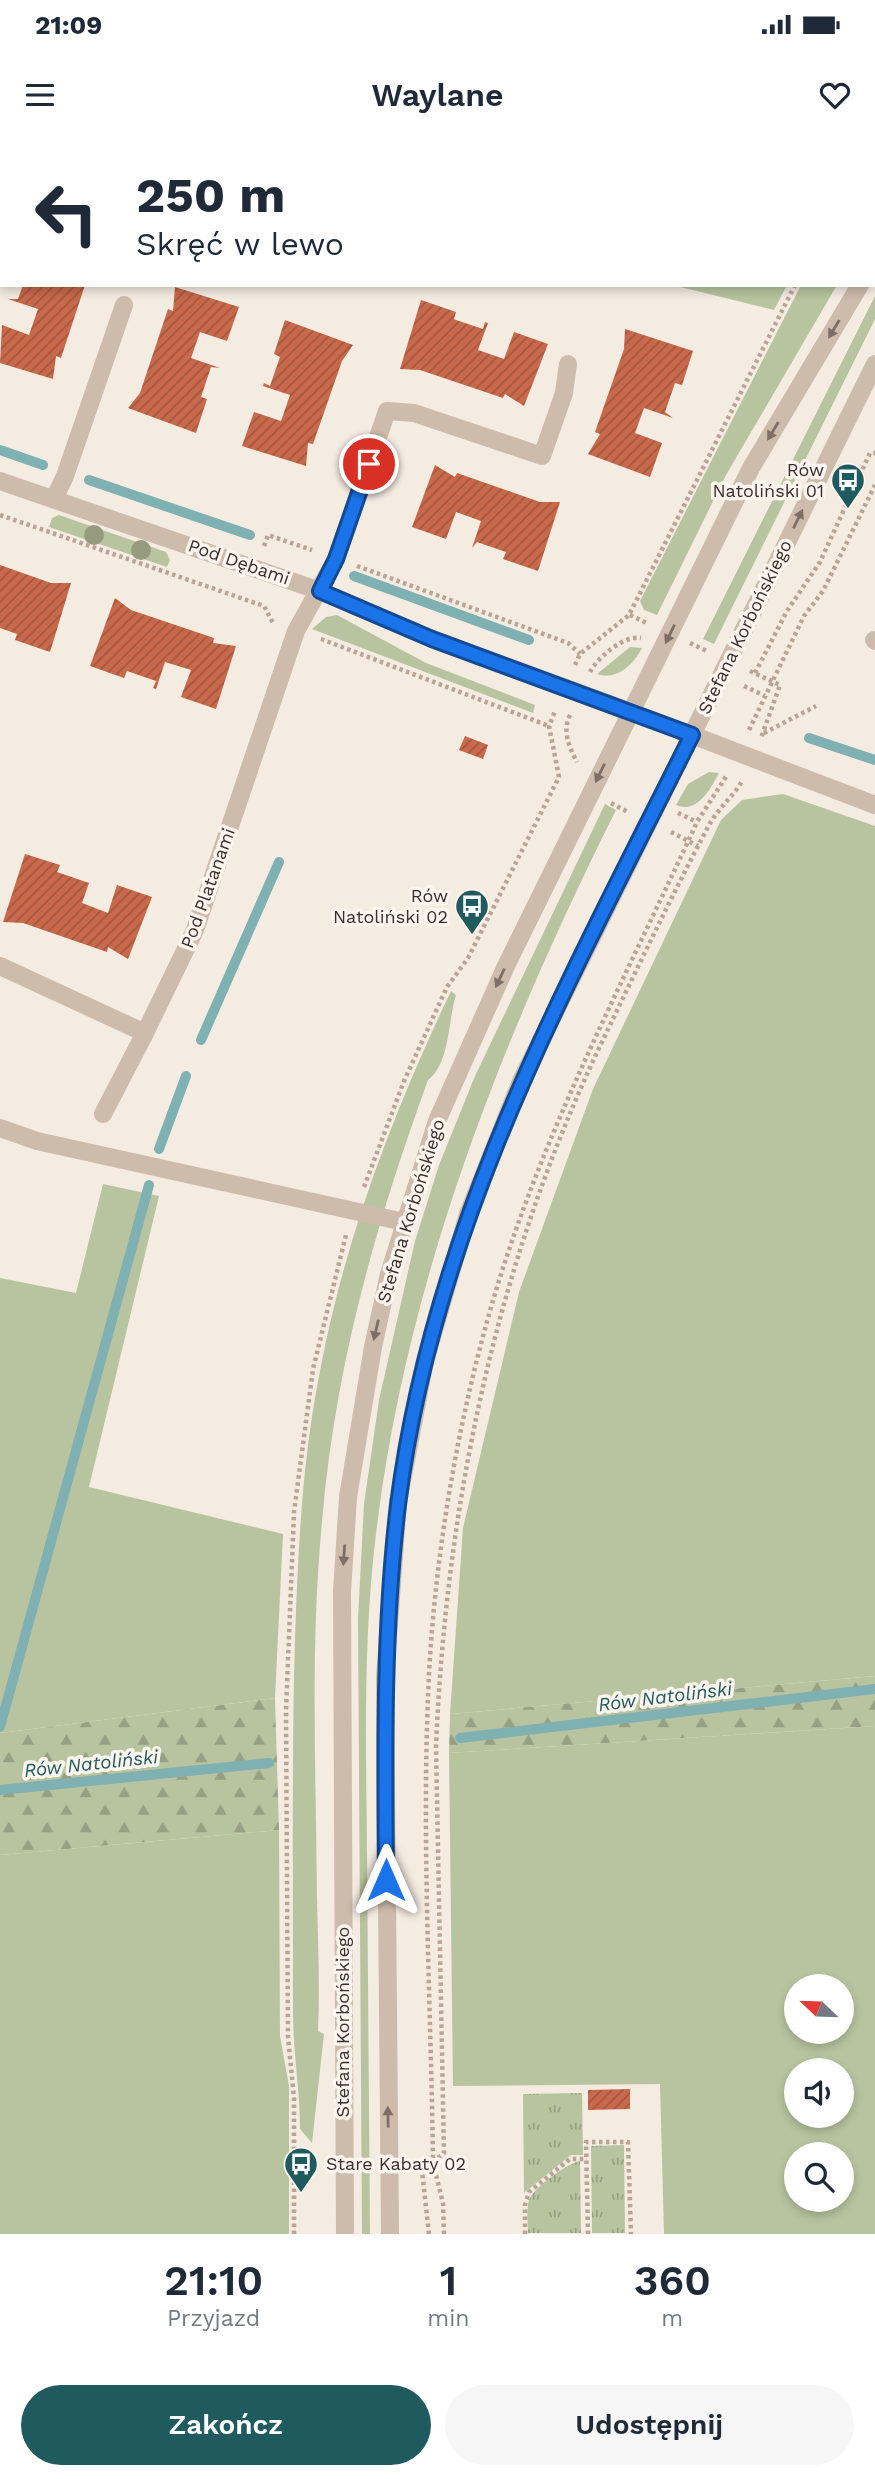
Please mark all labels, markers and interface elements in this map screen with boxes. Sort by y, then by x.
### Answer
text: 21:09 [35,10,102,40]
icon: menu [21,76,59,114]
text: Waylane [371,76,504,114]
icon: heart [816,76,854,114]
text: 250 m [136,166,285,224]
icon: left [21,168,112,259]
text: Skręć w lewo [136,225,344,263]
one-way arrow [828,319,840,338]
one-way arrow [767,422,779,441]
pin [339,434,399,494]
icon: arrive [350,445,388,483]
place label: Rów Natoliński 01 [712,459,824,501]
bus stop icon: Rów Natoliński 01 [829,461,867,510]
one-way arrow [792,509,803,529]
street label: Pod Dębami [186,534,293,589]
street label: Stefana Korbońskiego [693,536,796,717]
one-way arrow [664,624,676,644]
one-way arrow [595,763,606,783]
street label: Pod Platanami [176,825,239,951]
place label: Rów Natoliński 02 [333,885,448,927]
bus stop icon: Rów Natoliński 02 [453,887,491,936]
one-way arrow [495,968,506,988]
street label: Stefana Korbońskiego [373,1117,448,1305]
one-way arrow [371,1319,382,1341]
one-way arrow [339,1544,350,1566]
water label: Rów Natoliński [597,1677,734,1716]
water label: Rów Natoliński [23,1745,160,1782]
position arrow [349,1843,423,1917]
street label: Stefana Korbońskiego [332,1927,353,2117]
north arrow [784,1974,854,2044]
map controls [784,1974,854,2212]
button: sound [784,2058,854,2128]
one-way arrow [382,2106,394,2128]
button: search [784,2142,854,2212]
bus stop icon: Stare Kabaty 02 [282,2145,320,2194]
place label: Stare Kabaty 02 [326,2153,466,2174]
text: 21:10 [164,2256,263,2305]
text: 1 [440,2256,457,2305]
text: 360 [634,2256,711,2305]
text: Przyjazd [167,2305,260,2332]
text: min [427,2305,470,2332]
text: m [661,2305,683,2332]
button: Zakończ [21,2385,431,2465]
button: Udostępnij [445,2385,854,2465]

